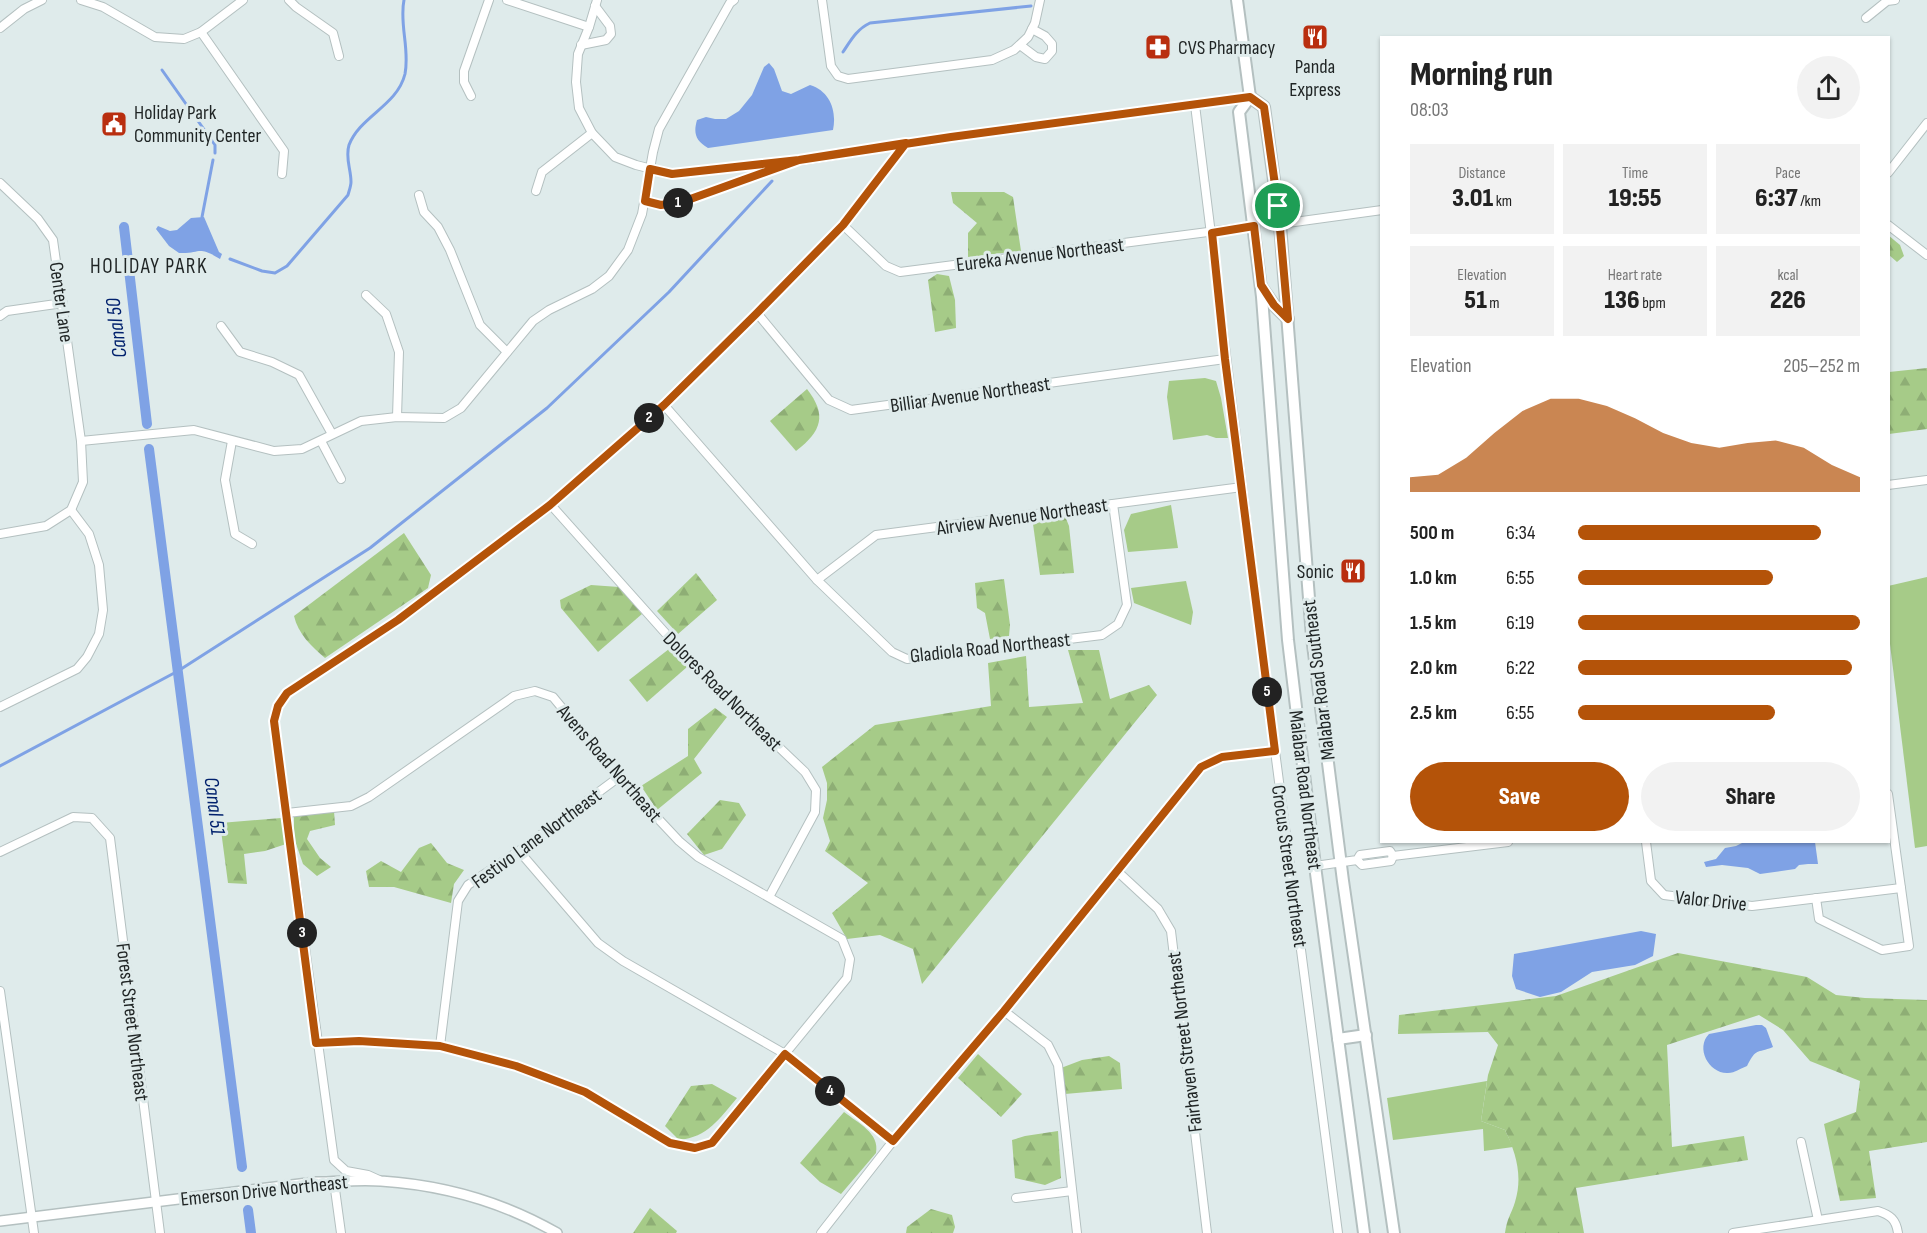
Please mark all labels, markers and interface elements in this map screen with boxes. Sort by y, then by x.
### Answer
restaurant icon: Panda Express [1300,22,1330,52]
pharmacy icon: CVS Pharmacy [1143,32,1173,62]
place label: CVS Pharmacy [1178,36,1275,60]
place label: Panda Express [1289,55,1341,102]
text: Morning run [1410,55,1553,95]
button: share [1797,56,1860,119]
text: 08:03 [1410,98,1449,122]
place label: Holiday Park Community Center [134,101,261,148]
public building icon: Holiday Park Community Center [99,109,129,139]
text: Distance [1458,164,1506,183]
text: Time [1622,164,1648,183]
text: Pace [1775,164,1801,183]
pin [1252,180,1303,231]
text: 3.01 [1452,183,1493,214]
text: 19:55 [1608,183,1662,214]
text: 6:37 [1755,183,1798,214]
pin: 1 [663,188,693,218]
icon: arrive [1261,189,1294,222]
text: km [1493,192,1512,211]
text: /km [1798,192,1821,211]
text: 1 [675,193,681,212]
street label: Eureka Avenue Northeast [955,233,1125,277]
district label: HOLIDAY PARK [90,254,208,279]
street label: Center Lane [43,260,79,344]
text: Elevation [1457,266,1507,285]
text: Heart rate [1608,266,1662,285]
text: kcal [1777,266,1799,285]
text: 51 [1464,285,1487,316]
text: 136 [1604,285,1640,316]
text: 226 [1770,285,1806,316]
text: m [1487,294,1500,313]
text: bpm [1640,294,1666,313]
water label: Canal 50 [100,296,133,359]
text: Elevation [1410,354,1472,378]
text: 205–252 m [1783,354,1860,378]
street label: Billiar Avenue Northeast [889,372,1052,418]
pin: 2 [634,403,664,433]
text: 2 [645,408,653,427]
street label: Airview Avenue Northeast [934,493,1109,541]
text: 500 m [1410,521,1454,545]
text: 6:34 [1506,521,1535,545]
restaurant icon: Sonic [1338,556,1368,586]
place label: Sonic [1297,560,1334,584]
text: 1.0 km [1410,566,1457,590]
text: 6:55 [1506,566,1535,590]
street label: Malabar Road Southeast [1297,598,1341,761]
text: 1.5 km [1410,611,1456,635]
text: 6:19 [1506,611,1534,635]
street label: Dolores Road Northeast [658,627,787,756]
street label: Gladiola Road Northeast [909,628,1071,668]
text: 2.0 km [1410,656,1457,680]
text: 6:22 [1506,656,1535,680]
pin: 5 [1252,677,1282,707]
text: 5 [1263,682,1271,701]
street label: Avens Road Northeast [551,699,667,827]
text: 2.5 km [1410,701,1457,725]
text: 6:55 [1506,701,1535,725]
street label: Malabar Road Northeast [1283,709,1327,871]
button: Save [1410,762,1629,831]
button: Share [1641,762,1860,831]
water label: Canal 51 [199,776,230,836]
street label: Crocus Street Northeast [1266,783,1312,949]
street label: Festivo Lane Northeast [467,784,606,894]
street label: Valor Drive [1674,885,1748,917]
pin: 3 [287,918,317,948]
text: 3 [298,923,306,942]
street label: Forest Street Northeast [110,942,154,1103]
street label: Fairhaven Street Northeast [1162,950,1208,1133]
pin: 4 [815,1076,845,1106]
text: 4 [826,1081,834,1100]
street label: Emerson Drive Northeast [179,1170,349,1212]

